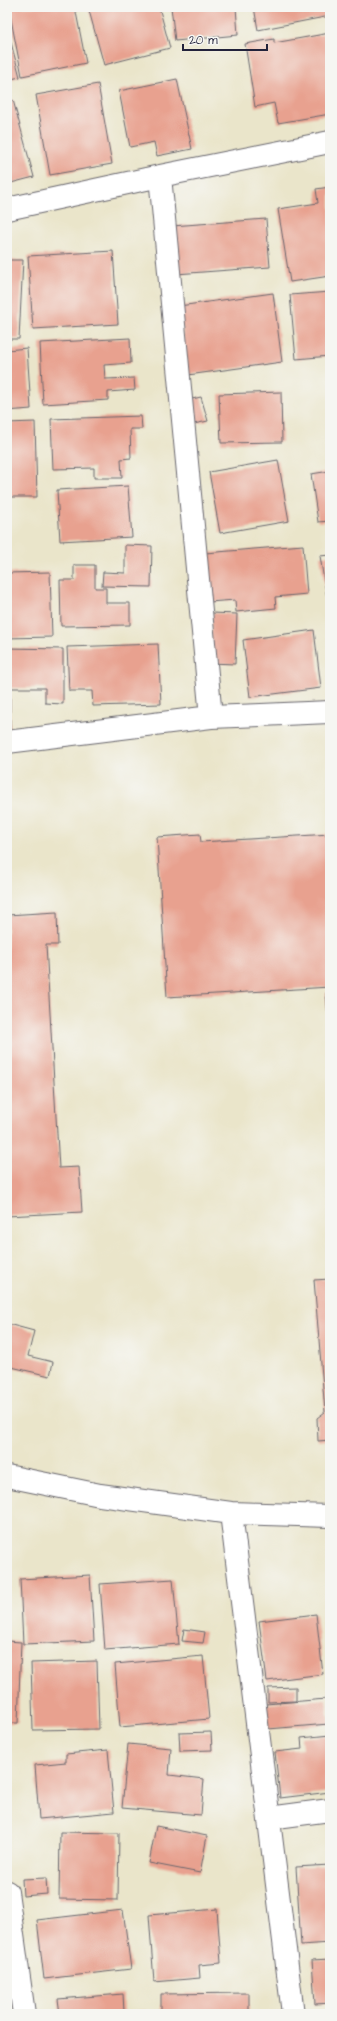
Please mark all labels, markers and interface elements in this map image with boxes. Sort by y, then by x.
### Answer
scale bar [183,26,267,52]
text: 20 m [189,32,218,49]

